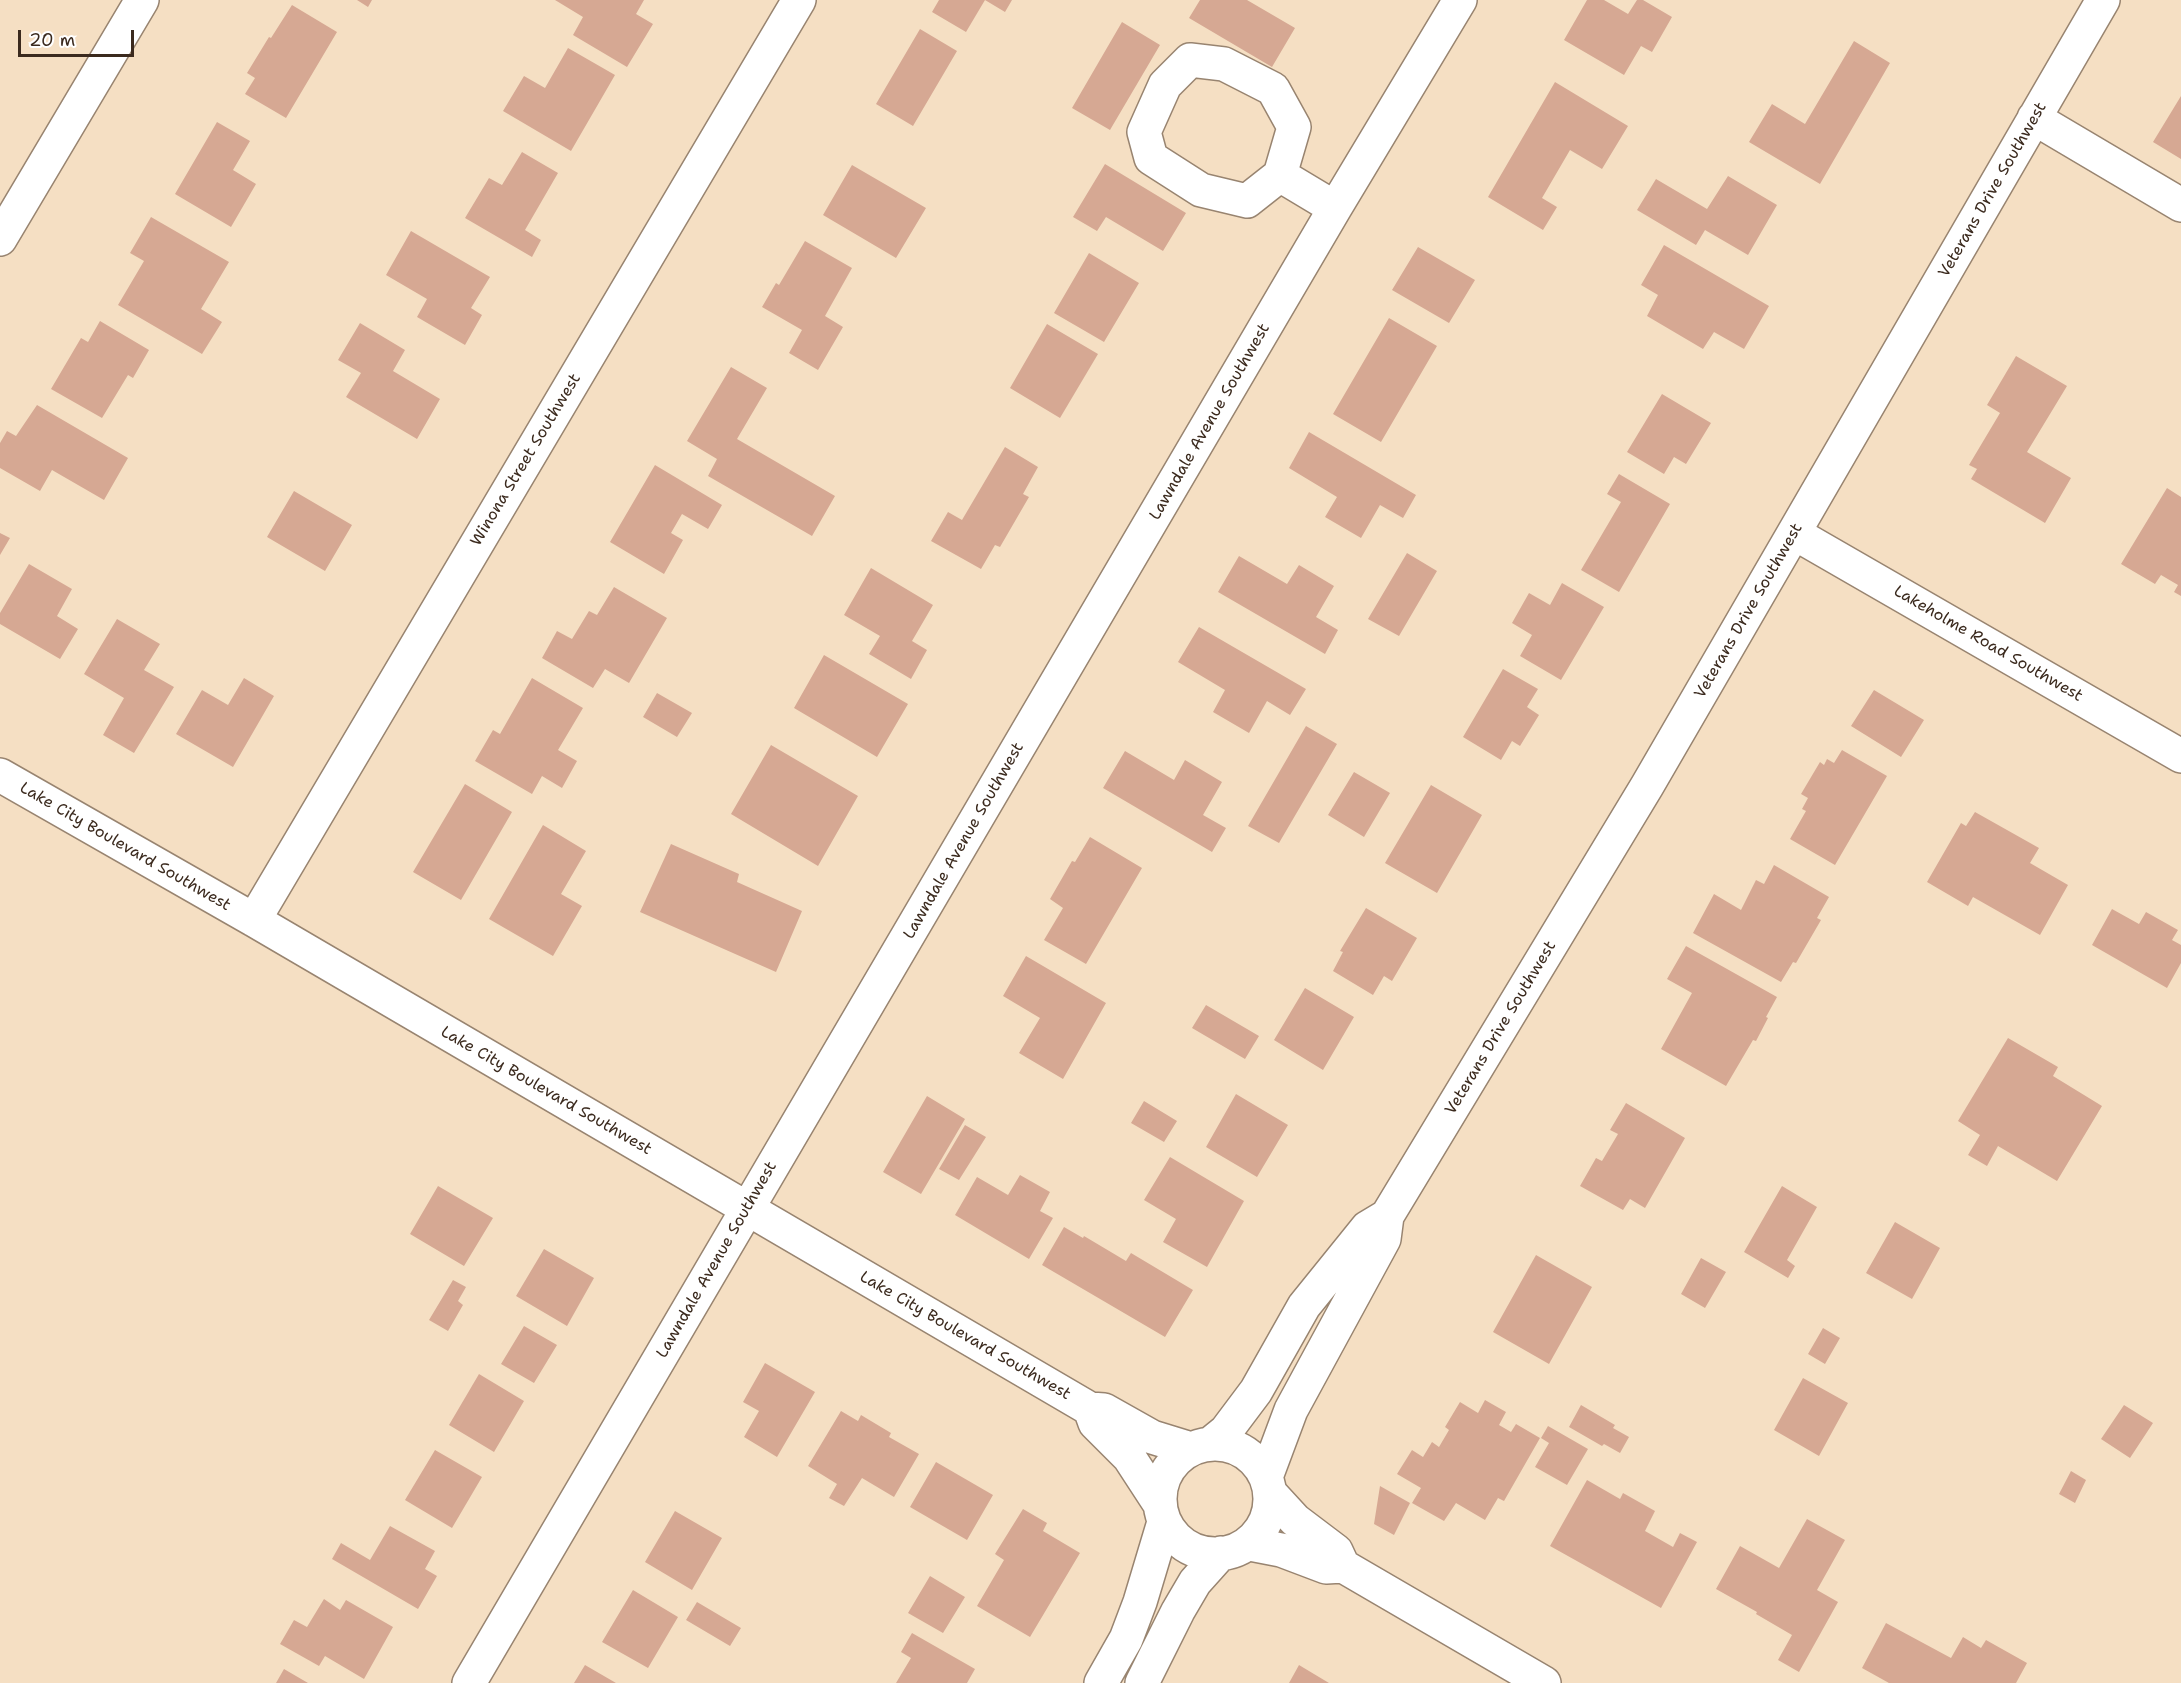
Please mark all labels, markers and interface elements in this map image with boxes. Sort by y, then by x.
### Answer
scale bar [21,18,136,56]
text: 20 m [29,28,75,52]
street label: Veterans Drive Southwest [1935,99,2051,281]
street label: Lawndale Avenue Southwest [1146,320,1274,524]
street label: Winona Street Southwest [467,370,585,550]
street label: Veterans Drive Southwest [1691,520,1807,702]
street label: Lakeholme Road Southwest [1890,582,2086,706]
street label: Lawndale Avenue Southwest [900,739,1028,943]
street label: Lake City Boulevard Southwest [16,779,234,915]
street label: Veterans Drive Southwest [1442,938,1560,1118]
street label: Lake City Boulevard Southwest [437,1023,655,1159]
street label: Lawndale Avenue Southwest [653,1158,781,1362]
street label: Lake City Boulevard Southwest [856,1268,1074,1404]

